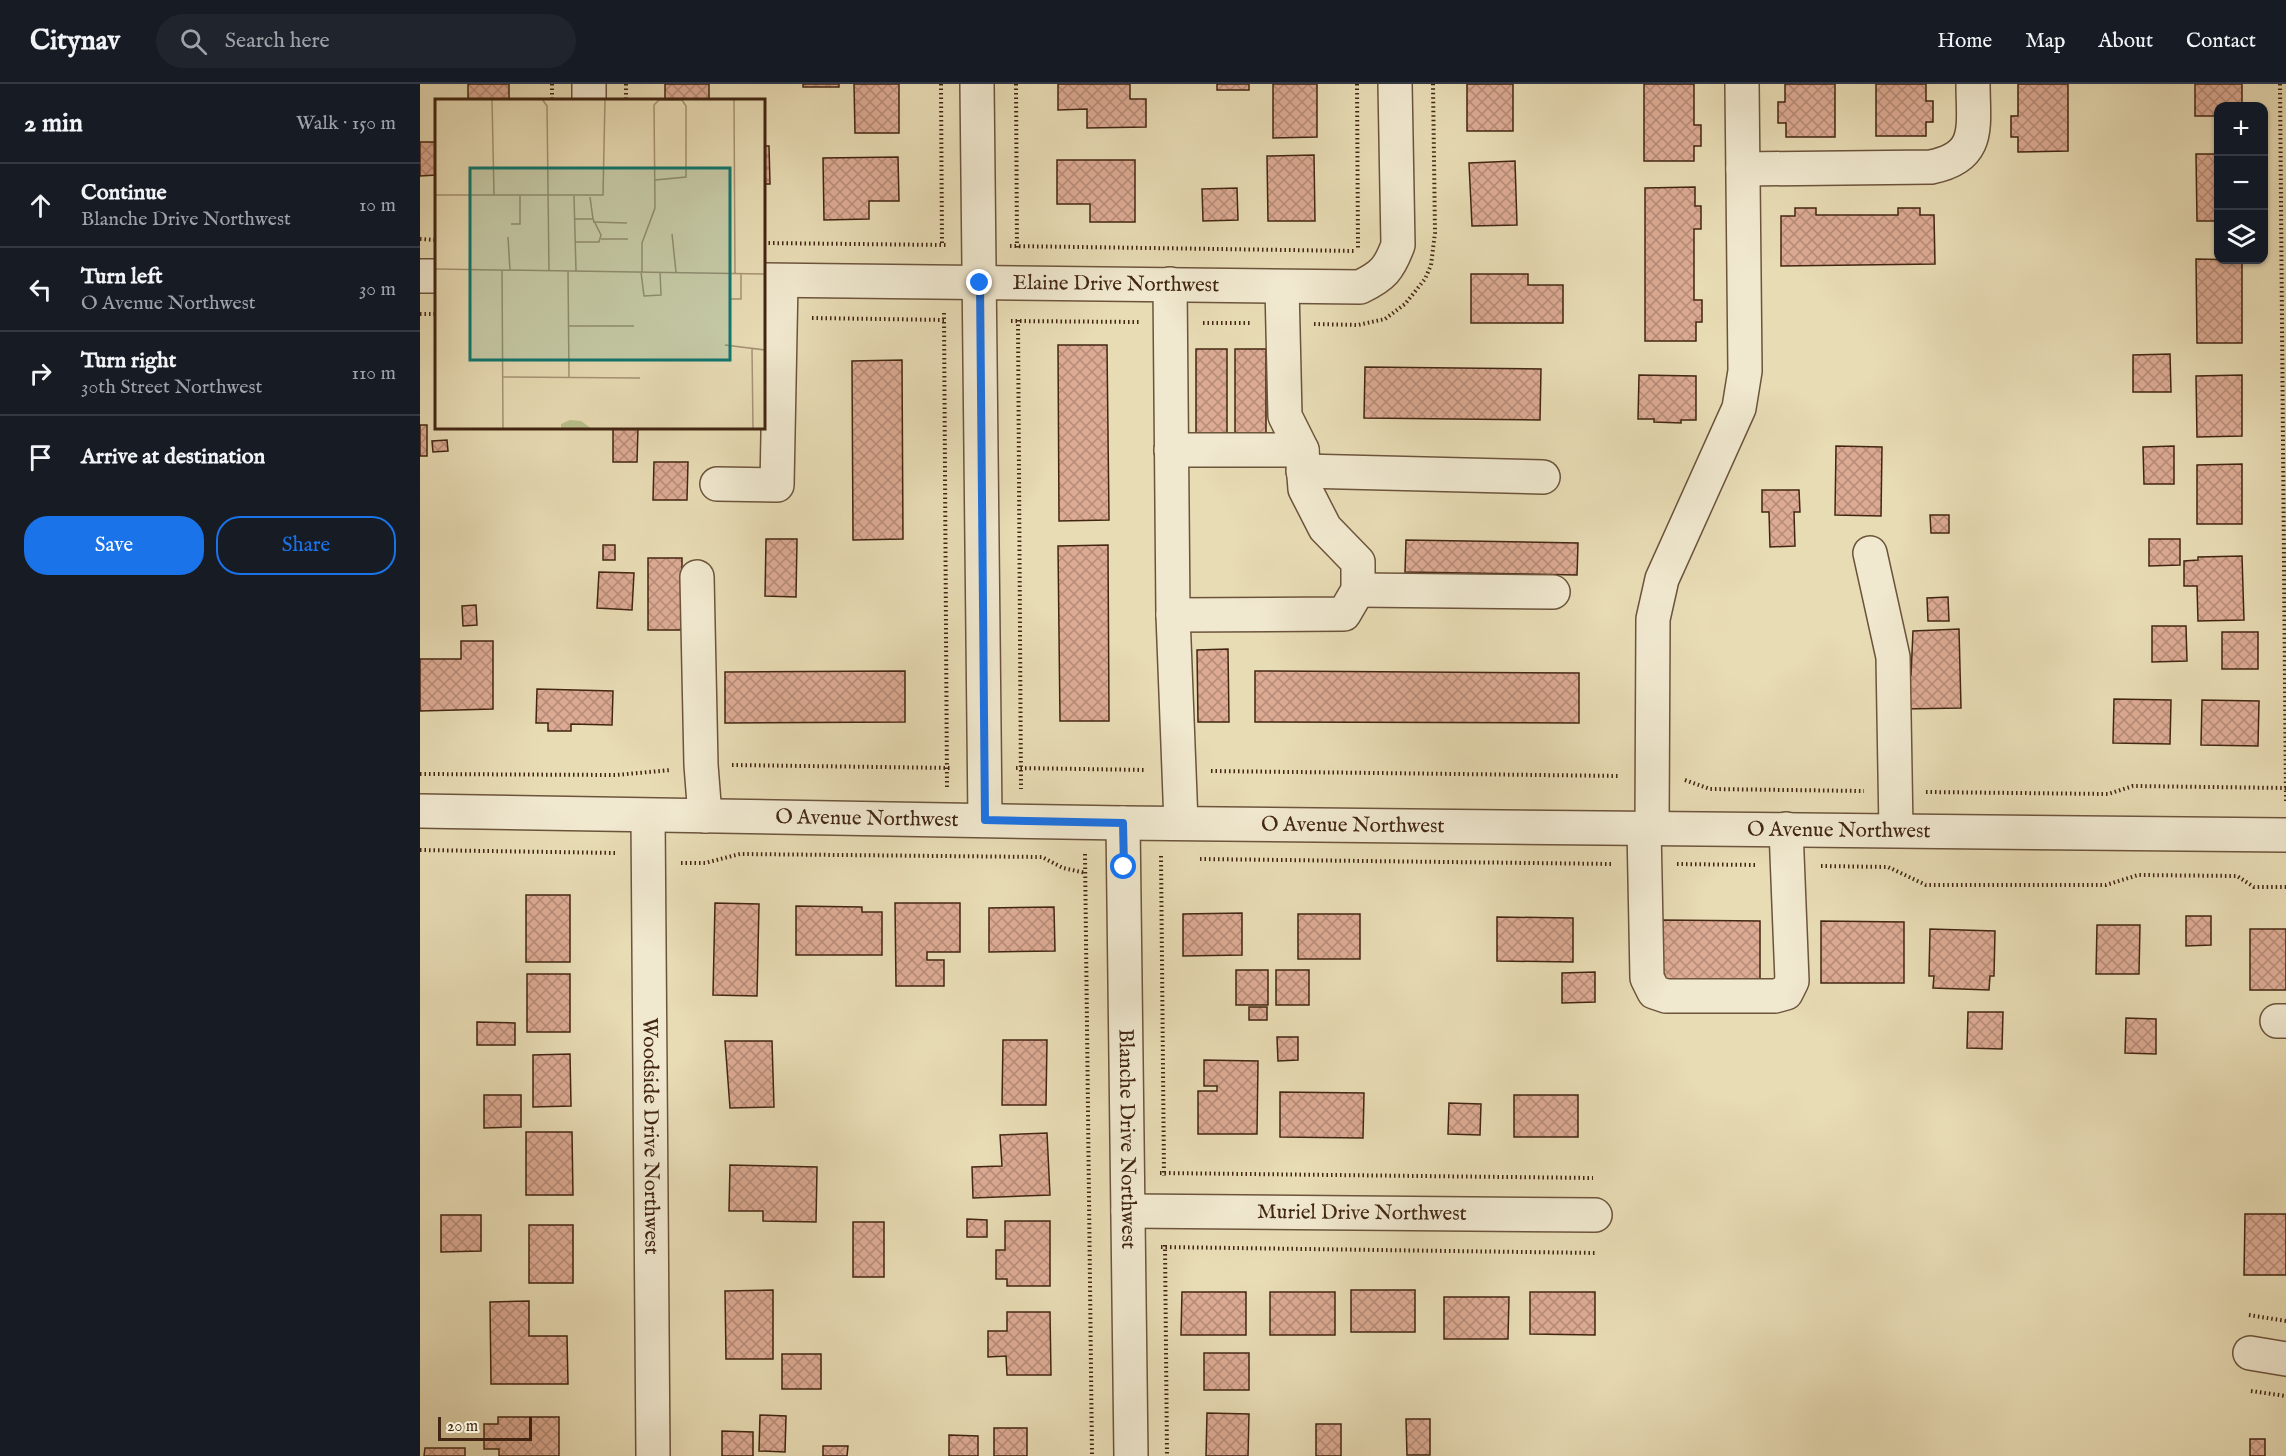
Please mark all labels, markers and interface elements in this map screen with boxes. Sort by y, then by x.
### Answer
search box [156,14,576,68]
text: Citynav [30,24,120,59]
icon: search [177,25,210,58]
text: Search here [225,27,330,55]
text: Home [1937,28,1992,55]
text: Map [2025,28,2065,55]
text: About [2098,28,2153,55]
text: Contact [2186,28,2256,55]
inset map [435,99,765,429]
map controls [2214,102,2268,264]
button: + [2214,102,2268,156]
text: 2 min [24,107,83,140]
text: Walk · 150 m [296,111,396,136]
button: − [2214,156,2268,210]
text: Continue [81,179,167,207]
icon: ahead [24,189,57,222]
text: 10 m [359,193,396,218]
text: Blanche Drive Northwest [81,207,291,232]
button: layers [2214,210,2268,264]
text: Turn left [81,263,163,291]
route end [966,269,992,295]
street label: Elaine Drive Northwest [1013,269,1219,299]
icon: left [24,273,57,306]
text: 30 m [359,277,396,302]
text: O Avenue Northwest [81,291,256,316]
text: Turn right [81,347,176,375]
icon: right [24,357,57,390]
text: 110 m [352,361,396,386]
text: 30th Street Northwest [81,375,262,400]
icon: arrive [24,441,57,474]
text: Arrive at destination [81,443,265,471]
button: Save [24,516,204,575]
button: Share [216,516,396,575]
street label: O Avenue Northwest [775,804,959,834]
street label: O Avenue Northwest [1261,811,1445,840]
street label: O Avenue Northwest [1747,816,1931,845]
route start [1110,853,1136,879]
street label: Woodside Drive Northwest [636,1017,665,1255]
street label: Blanche Drive Northwest [1112,1029,1142,1249]
street label: Muriel Drive Northwest [1257,1199,1467,1227]
scale bar [438,1414,532,1442]
text: 20 m [447,1417,478,1437]

